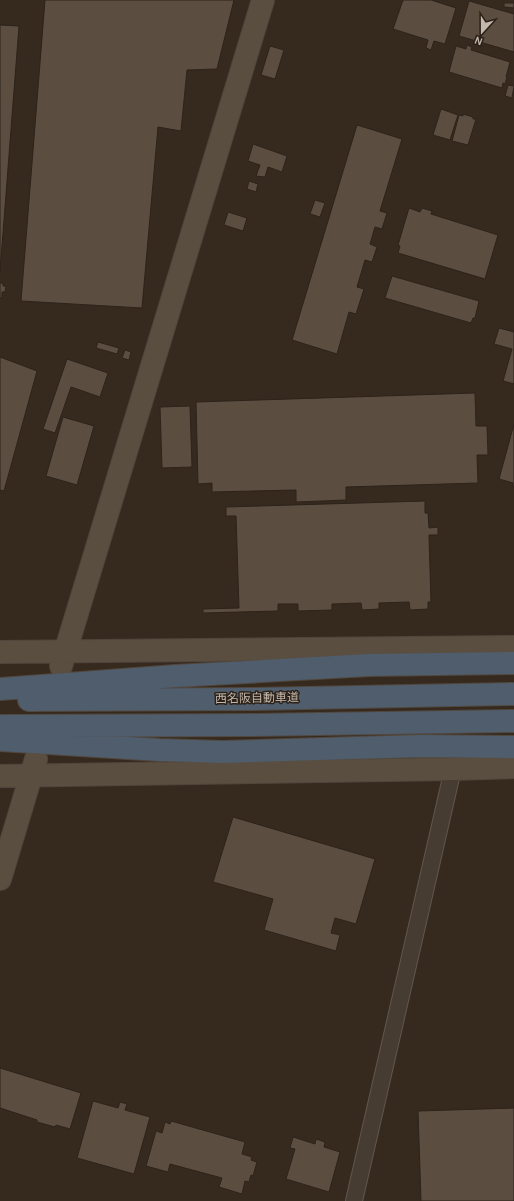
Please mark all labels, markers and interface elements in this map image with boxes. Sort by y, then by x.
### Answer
north arrow [462,12,502,52]
text: N [473,33,485,48]
street label: 西名阪自動車道 [215,690,299,706]

